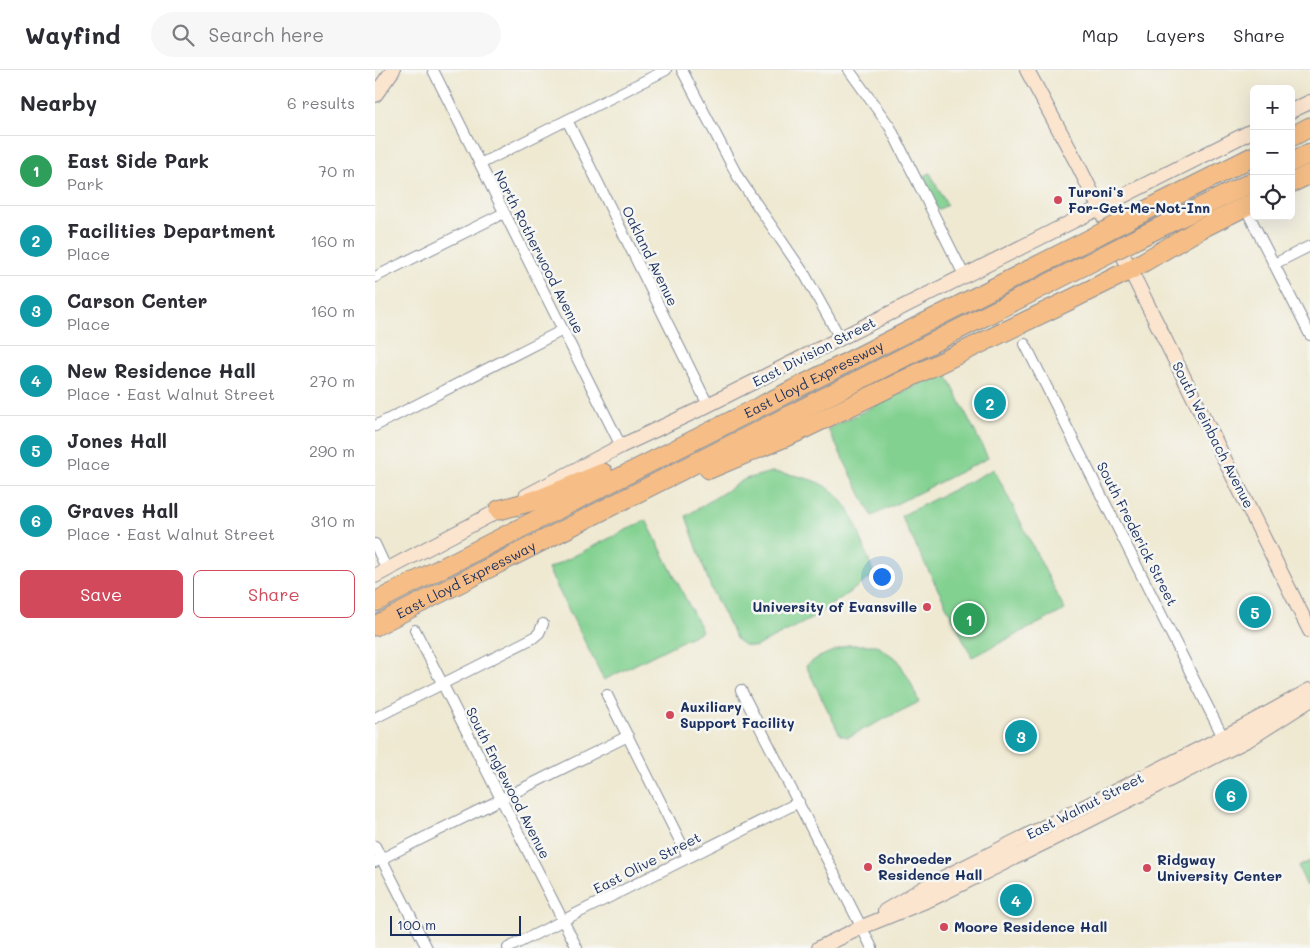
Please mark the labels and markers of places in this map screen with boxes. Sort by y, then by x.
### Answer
place label: Turoni's For-Get-Me-Not-Inn [1068,182,1210,217]
marker: Turoni's For-Get-Me-Not-Inn [1052,194,1064,206]
pin: 2 [974,384,1006,422]
pin: 5 [1239,593,1271,631]
place label: University of Evansville [753,597,917,616]
pin: 1 [953,600,985,638]
marker: University of Evansville [921,601,933,613]
place label: Auxiliary Support Facility [680,697,795,732]
marker: Auxiliary Support Facility [664,709,676,721]
pin: 3 [1005,717,1037,755]
pin: 6 [1215,776,1247,814]
place label: Schroeder Residence Hall [878,849,982,884]
place label: Ridgway University Center [1157,850,1282,885]
marker: Schroeder Residence Hall [862,861,874,873]
marker: Ridgway University Center [1141,862,1153,874]
pin: 4 [1000,881,1032,919]
place label: Moore Residence Hall [954,917,1107,936]
marker: Moore Residence Hall [938,921,950,933]

